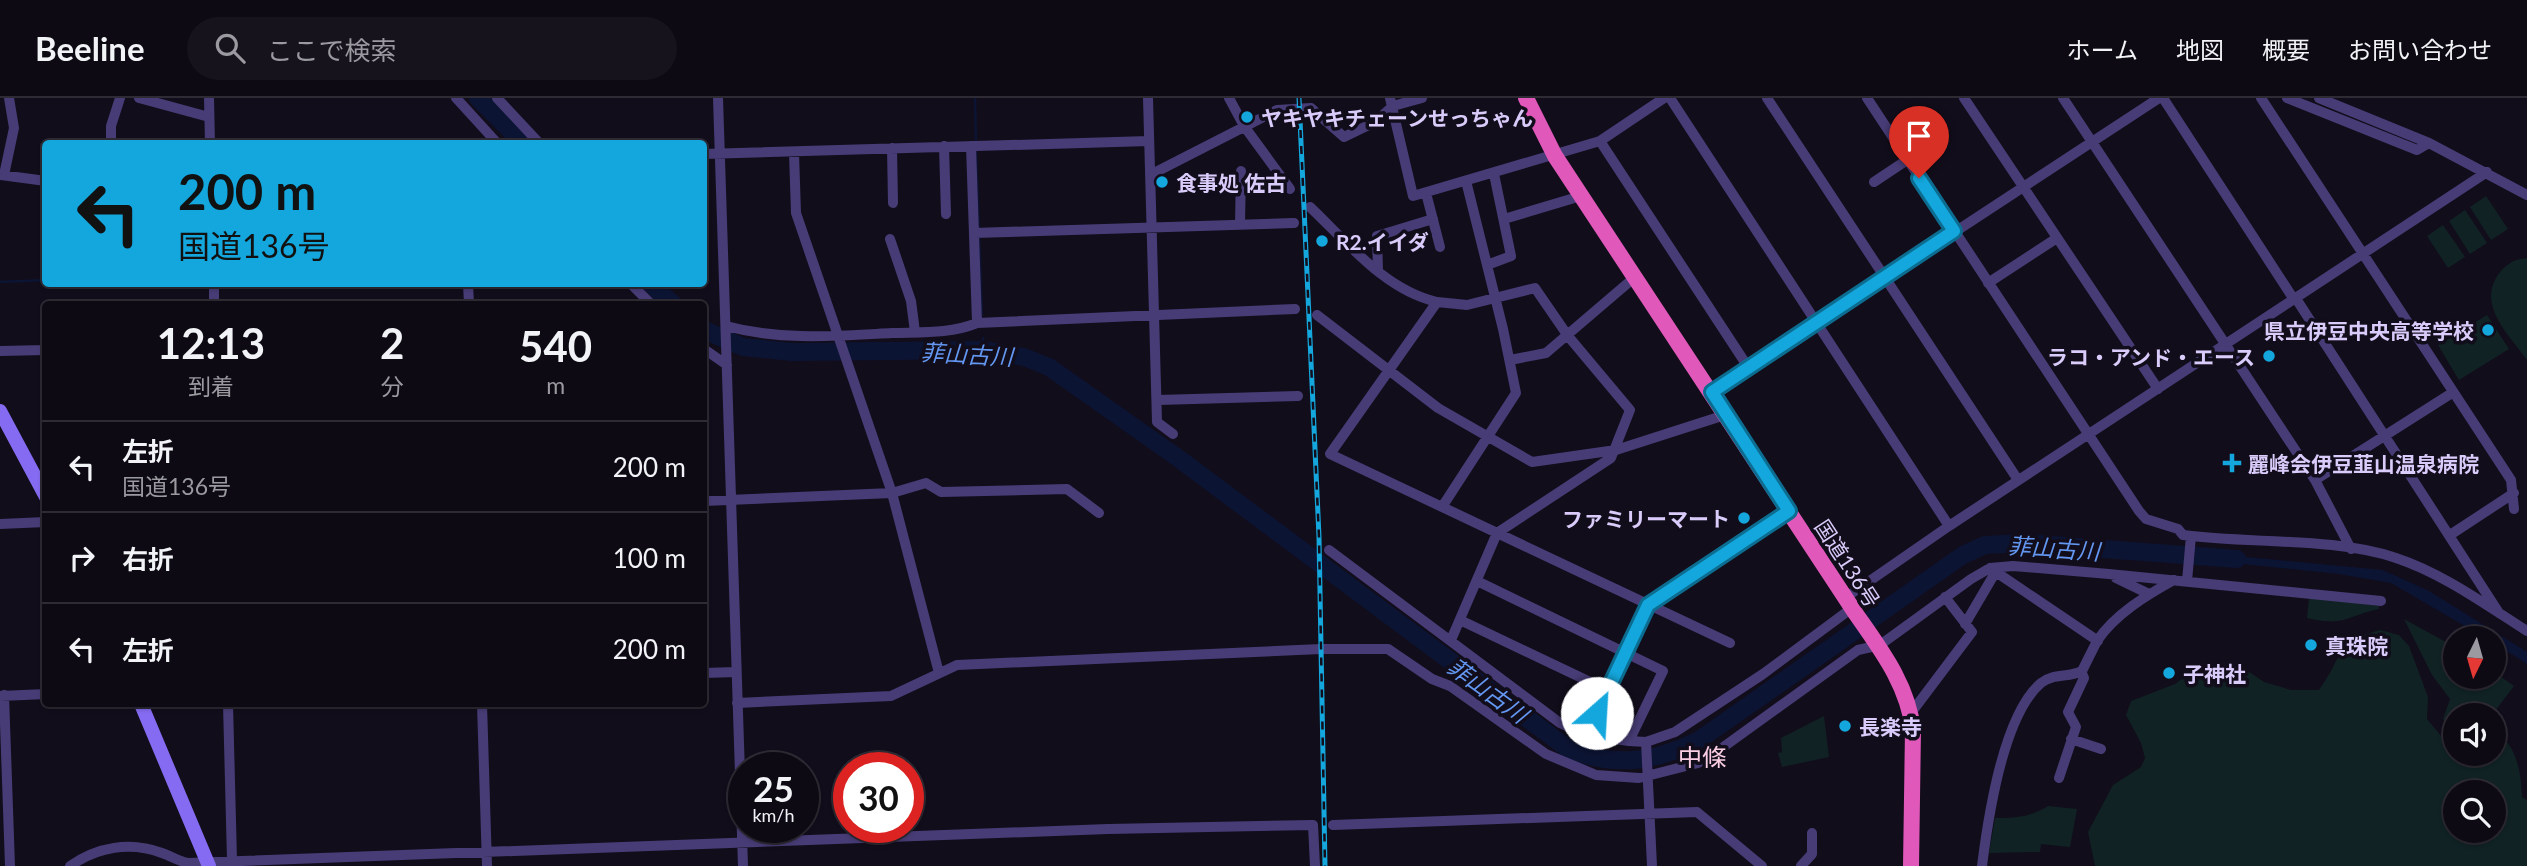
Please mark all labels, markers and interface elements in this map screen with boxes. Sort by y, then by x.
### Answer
search box [187,17,677,80]
text: Beeline [35,28,145,68]
icon: search [211,29,249,67]
text: ここで検索 [267,34,397,66]
text: ホーム [2067,35,2138,64]
text: 地図 [2176,35,2224,64]
text: 概要 [2262,35,2310,64]
text: お問い合わせ [2348,35,2492,64]
place label: ヤキヤキチェーンせっちゃん [1261,105,1533,130]
pin [1889,106,1949,178]
marker: ヤキヤキチェーンせっちゃん [1239,109,1255,125]
icon: arrive [1900,117,1938,155]
text: 200 m [178,162,316,220]
icon: left [63,168,154,259]
place label: 食事処 佐古 [1176,170,1286,195]
marker: 食事処 佐古 [1154,174,1170,190]
text: 国道136号 [178,226,330,265]
place label: R2.イイダ [1336,229,1429,254]
marker: R2.イイダ [1314,233,1330,249]
text: 12:13 [157,318,265,368]
text: 2 [380,318,404,368]
place label: 県立伊豆中央高等学校 [2264,318,2474,343]
text: 540 [519,321,592,371]
marker: 県立伊豆中央高等学校 [2480,322,2496,338]
water label: 菲山古川 [920,338,1017,371]
place label: ラコ・アンド・エース [2047,344,2255,369]
marker: ラコ・アンド・エース [2261,348,2277,364]
text: m [546,371,565,399]
text: 到着 [188,372,234,400]
text: 分 [381,372,404,400]
text: 左折 [122,435,174,467]
icon: left [63,448,101,486]
text: 200 m [613,451,686,483]
place label: 麗峰会伊豆韮山温泉病院 [2248,451,2479,476]
marker: 麗峰会伊豆韮山温泉病院 [2222,453,2242,473]
text: 国道136号 [122,472,231,500]
place label: ファミリーマート [1562,506,1730,531]
marker: ファミリーマート [1736,510,1752,526]
street label: 国道136号 [1810,514,1886,612]
water label: 菲山古川 [2007,531,2104,565]
icon: right [63,539,101,577]
text: 100 m [613,542,686,574]
text: 右折 [122,543,174,575]
north arrow [2443,626,2506,690]
map controls [2443,626,2506,843]
icon: left [63,630,101,668]
text: 200 m [613,633,686,665]
place label: 真珠院 [2325,633,2388,658]
text: 左折 [122,634,174,666]
marker: 真珠院 [2303,637,2319,653]
water label: 菲山古川 [1443,652,1536,730]
place label: 子神社 [2183,661,2246,686]
marker: 子神社 [2161,665,2177,681]
position arrow [1560,676,1634,750]
button: sound [2443,703,2506,766]
place label: 長楽寺 [1859,714,1922,739]
marker: 長楽寺 [1837,718,1853,734]
district label: 中條 [1678,742,1726,771]
speed limit sign: 30 [833,752,924,843]
text: 25 [753,767,794,809]
button: search [2443,780,2506,843]
text: km/h [752,804,795,826]

